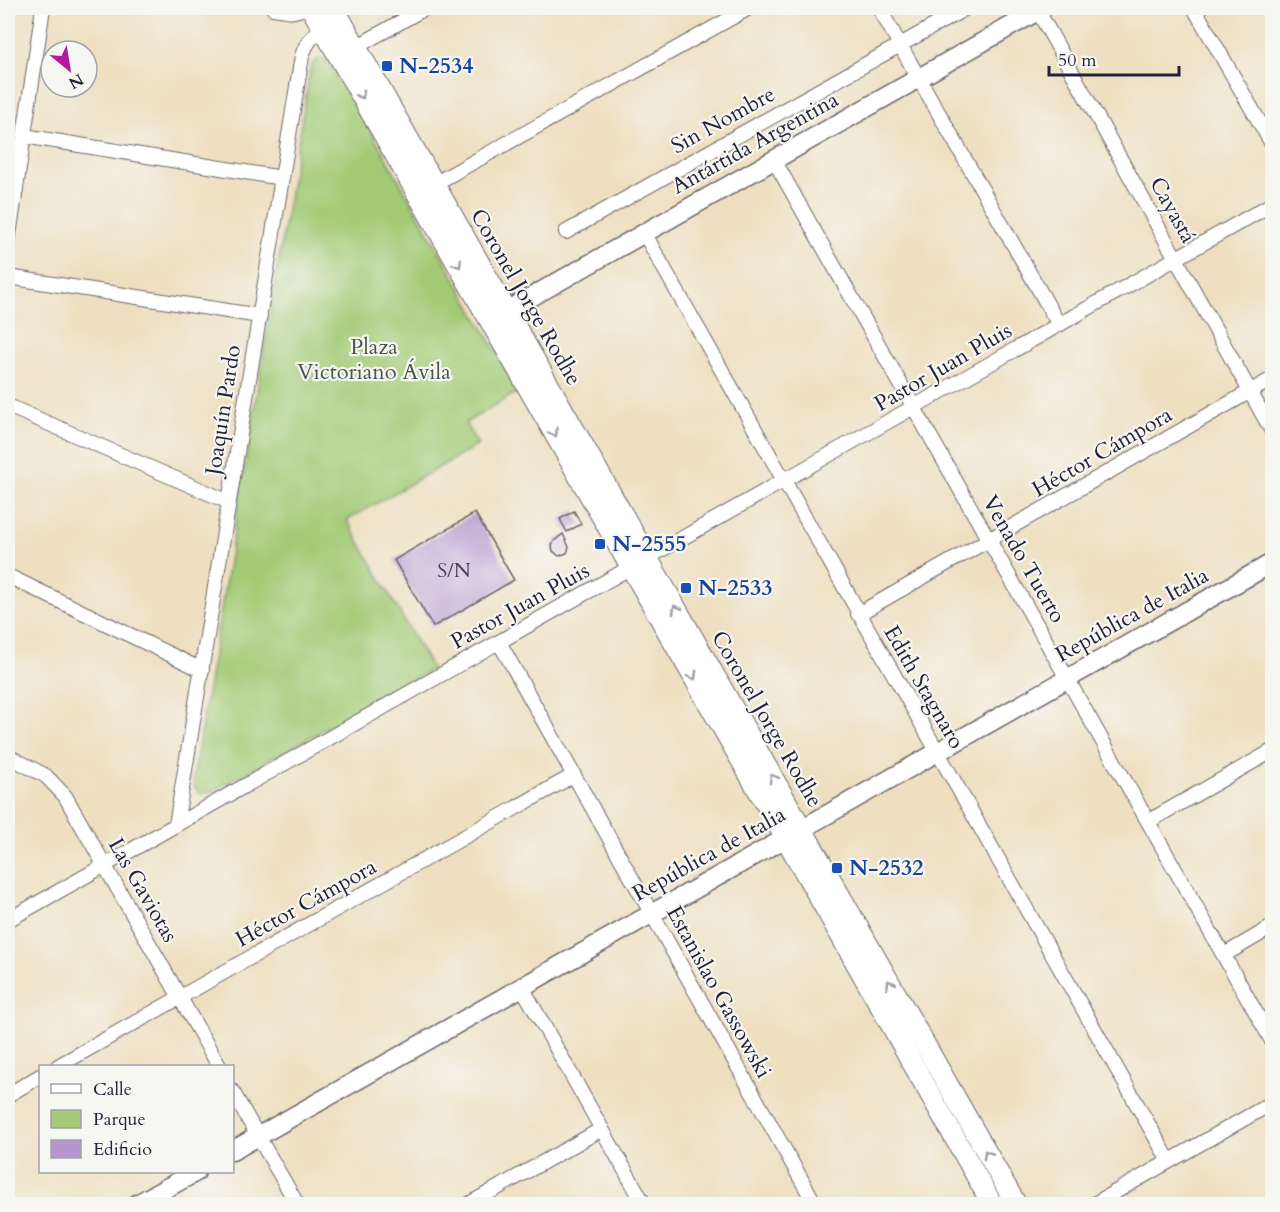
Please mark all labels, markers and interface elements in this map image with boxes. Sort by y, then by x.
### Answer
north arrow [39,39,99,99]
scale bar [1049,39,1180,77]
text: 50 m [1058,48,1097,73]
place label: N-2534 [399,51,474,81]
marker: N-2534 [380,59,394,73]
text: N [64,68,88,94]
street label: Sin Nombre [666,79,780,161]
street label: Antártida Argentina [666,84,844,201]
one-way arrow [354,89,365,99]
street label: Cayastá [1143,172,1204,249]
street label: Coronel Jorge Rodhe [463,203,589,391]
one-way arrow [450,258,462,268]
street label: Pastor Juan Pluis [869,315,1017,419]
park label: Plaza Victoriano Ávila [297,332,451,387]
street label: Joaquín Pardo [197,343,248,480]
street label: Héctor Cámpora [1026,399,1178,504]
one-way arrow [547,427,559,438]
street label: Venado Tuerto [975,490,1073,628]
place label: N-2555 [612,529,687,559]
marker: N-2555 [593,537,607,551]
street label: Pastor Juan Pluis [445,555,595,657]
house number: S/N [437,557,471,584]
street label: República de Italia [1050,560,1214,670]
place label: N-2533 [698,573,773,603]
marker: N-2533 [679,581,693,595]
one-way arrow [672,605,683,615]
street label: Edith Stagnaro [876,620,972,754]
street label: Coronel Jorge Rodhe [704,625,830,813]
one-way arrow [686,670,697,680]
one-way arrow [769,774,780,785]
street label: República de Italia [627,799,791,909]
street label: Las Gaviotas [101,832,185,948]
street label: Héctor Cámpora [230,852,382,954]
place label: N-2532 [849,853,924,883]
marker: N-2532 [830,861,844,875]
street label: Estanislao Gassowski [659,900,779,1084]
one-way arrow [886,980,897,990]
legend [39,1065,234,1173]
text: Calle [93,1077,132,1102]
text: Parque [93,1107,146,1132]
text: Edificio [93,1137,152,1162]
one-way arrow [983,1150,994,1160]

